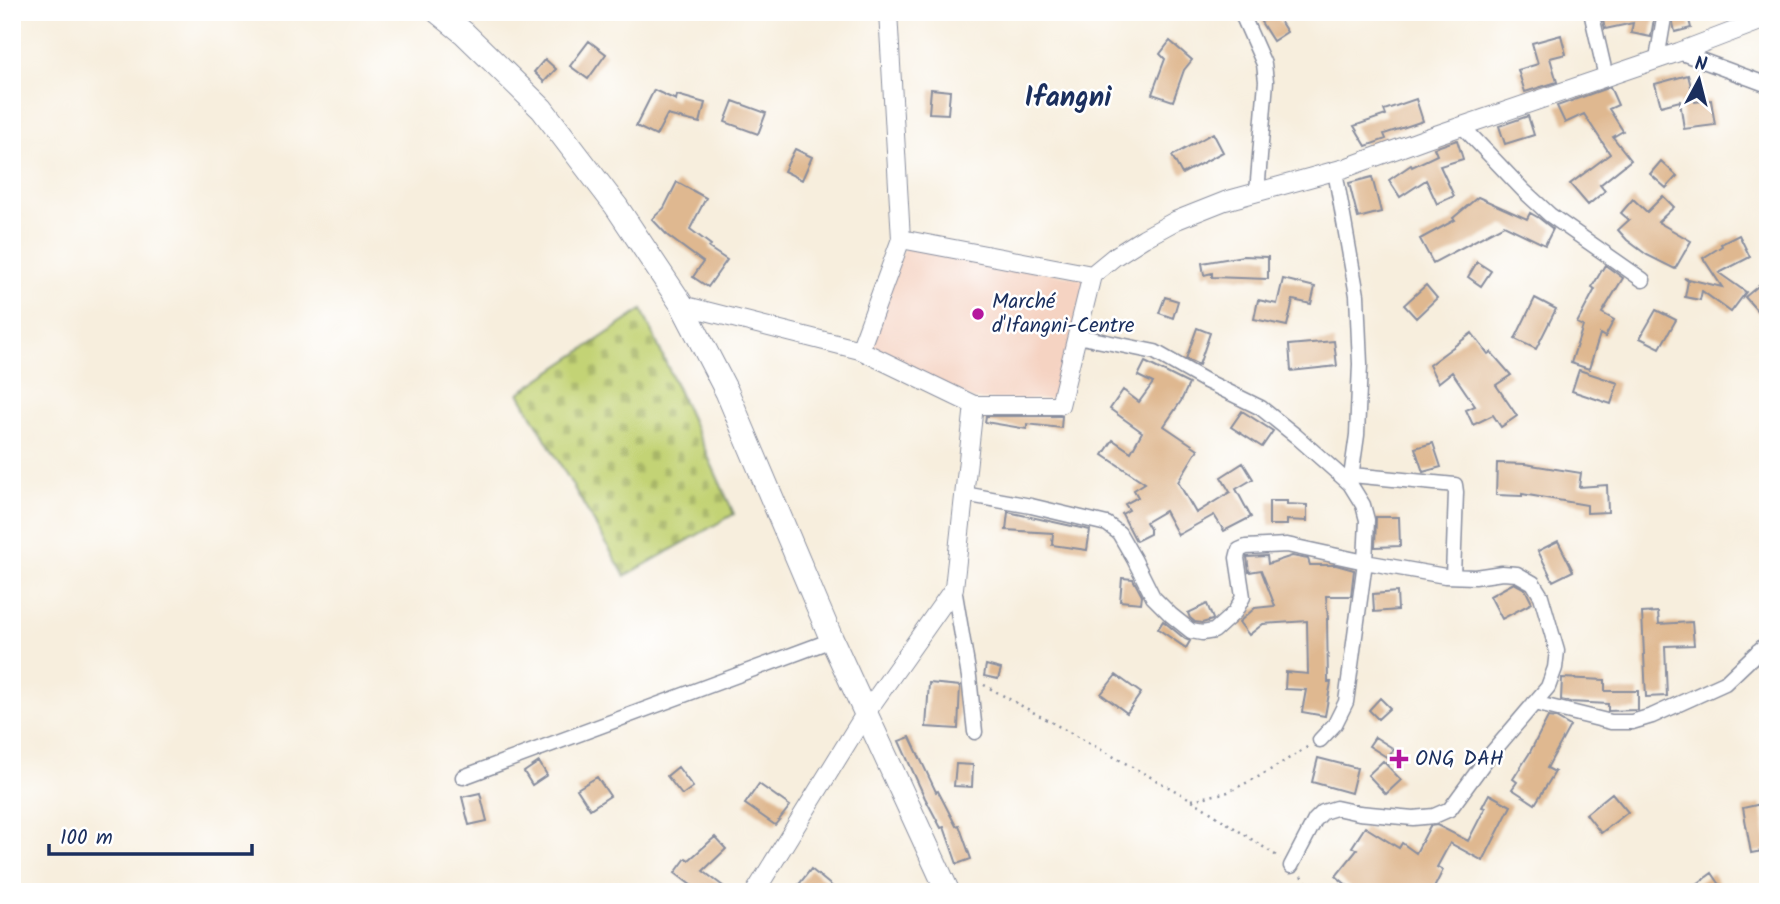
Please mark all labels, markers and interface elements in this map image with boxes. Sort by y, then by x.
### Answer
north arrow [1664,46,1734,116]
text: N [1693,49,1709,81]
district label: Ifangni [1025,76,1112,121]
place label: Marché d'Ifangni-Centre [992,286,1135,343]
marker: Marché d'Ifangni-Centre [970,306,986,322]
place label: ONG DAH [1415,743,1504,776]
marker: ONG DAH [1389,749,1409,769]
scale bar [49,813,252,857]
text: 100 m [60,822,113,855]

